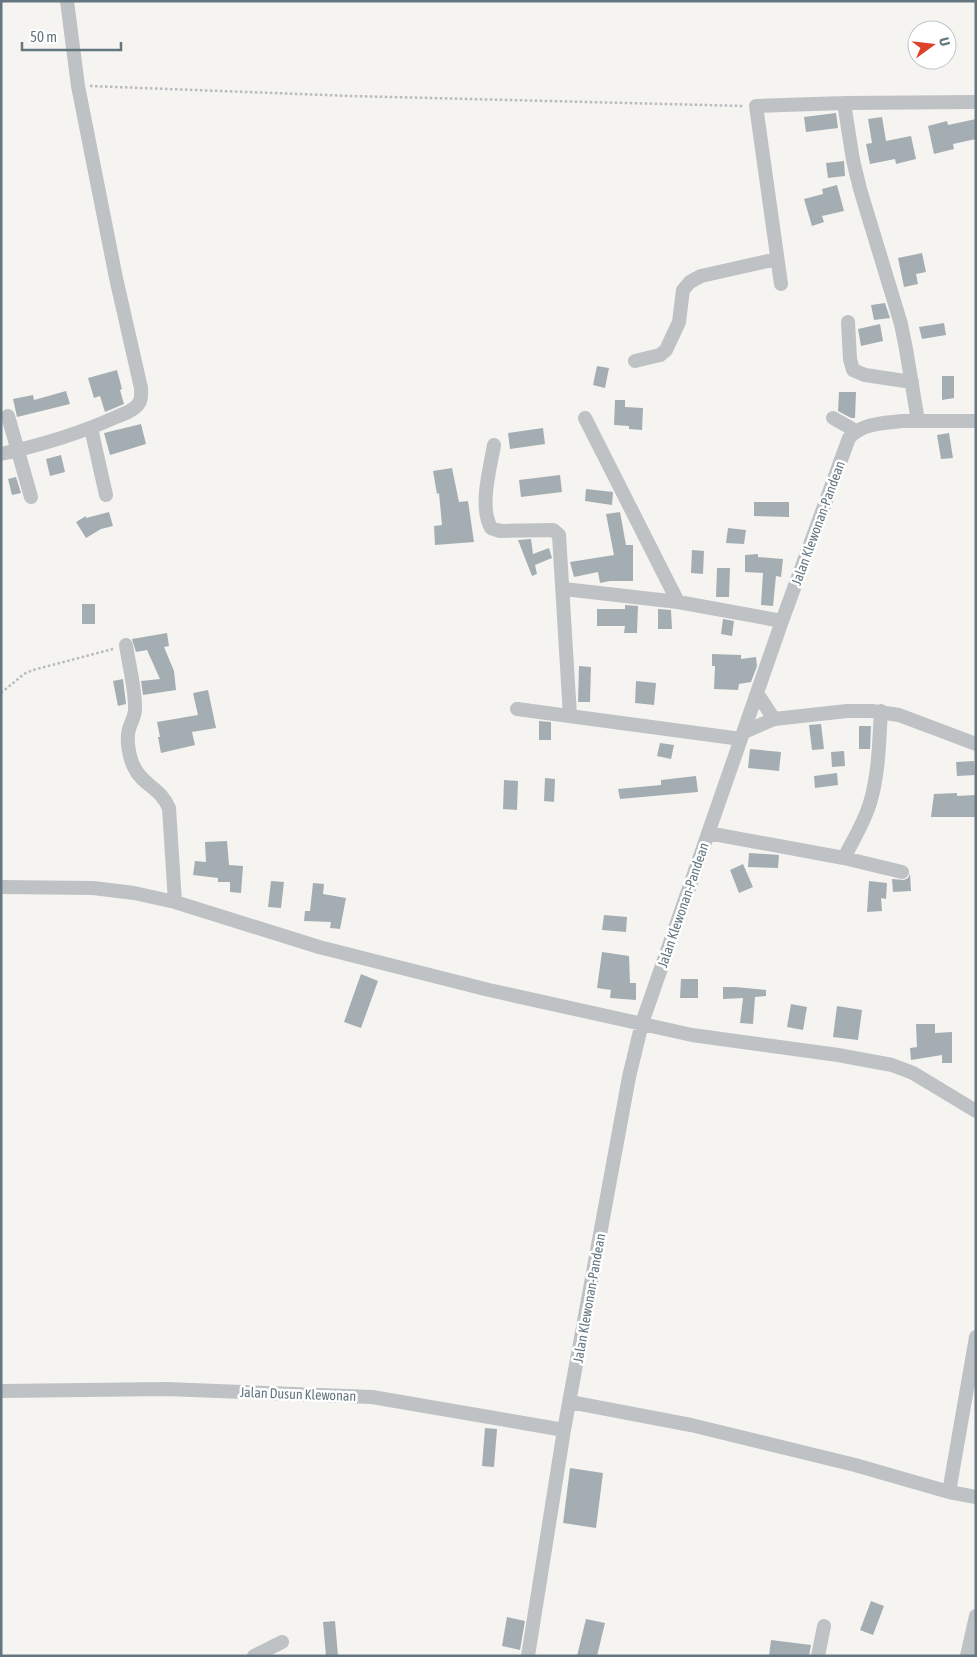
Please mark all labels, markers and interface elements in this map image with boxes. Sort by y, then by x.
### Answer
scale bar [22,20,121,52]
north arrow [907,20,957,70]
text: 50 m [30,28,57,45]
text: U [936,36,953,48]
street label: Jalan Klewonan-Pandean [788,459,848,587]
street label: Jalan Klewonan-Pandean [654,840,712,970]
street label: Jalan Klewonan-Pandean [570,1232,608,1364]
street label: Jalan Dusun Klewonan [240,1384,356,1404]

